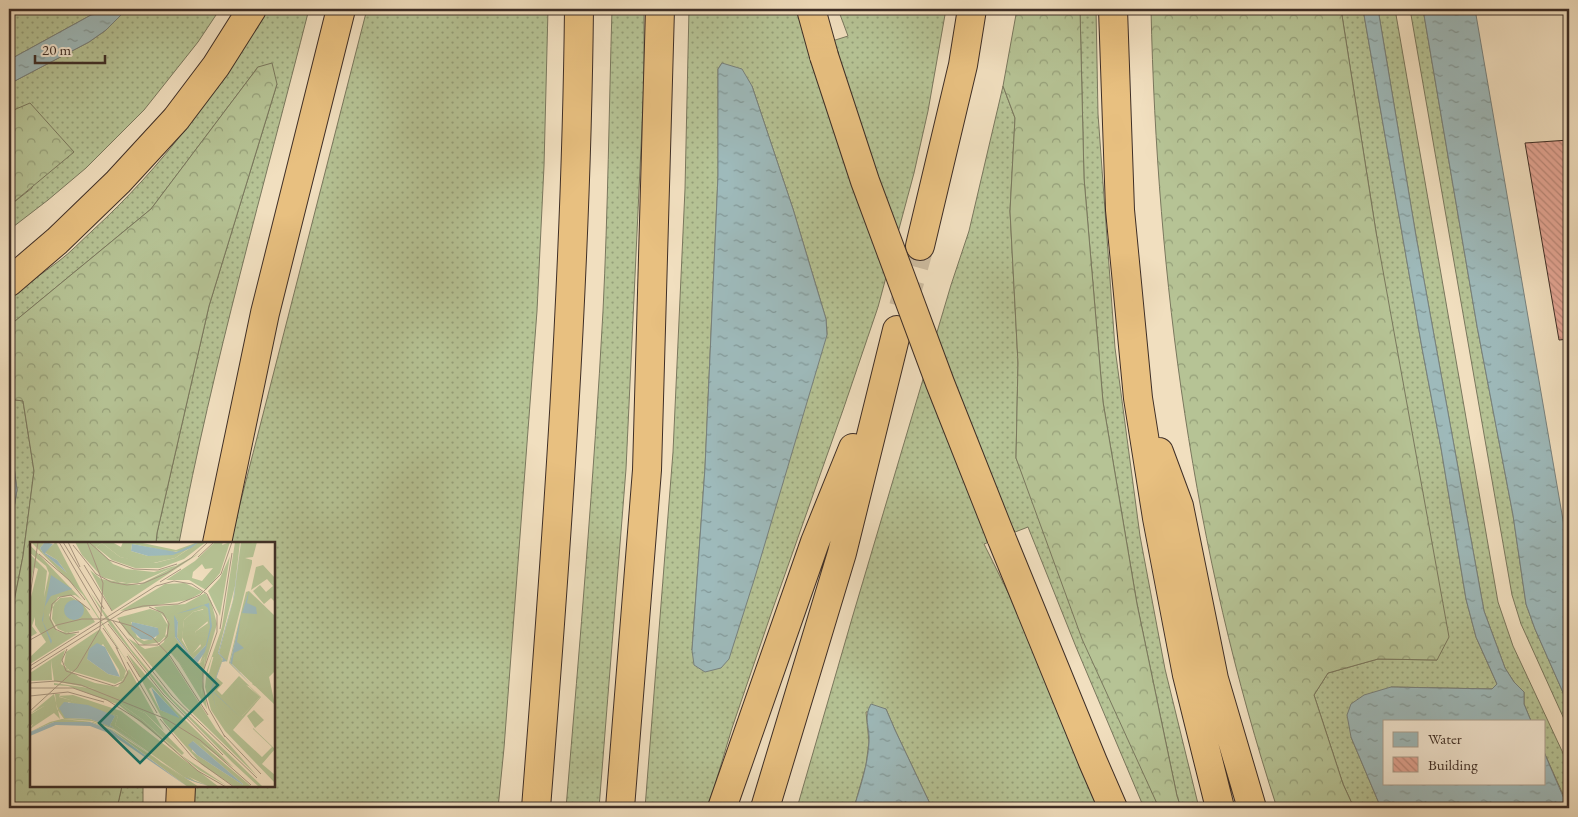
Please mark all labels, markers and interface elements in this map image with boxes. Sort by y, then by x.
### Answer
scale bar [35,32,105,64]
text: 20 m [42,40,71,59]
inset map [30,542,275,787]
legend [1383,720,1546,784]
text: Water [1428,729,1462,748]
text: Building [1428,755,1478,774]

